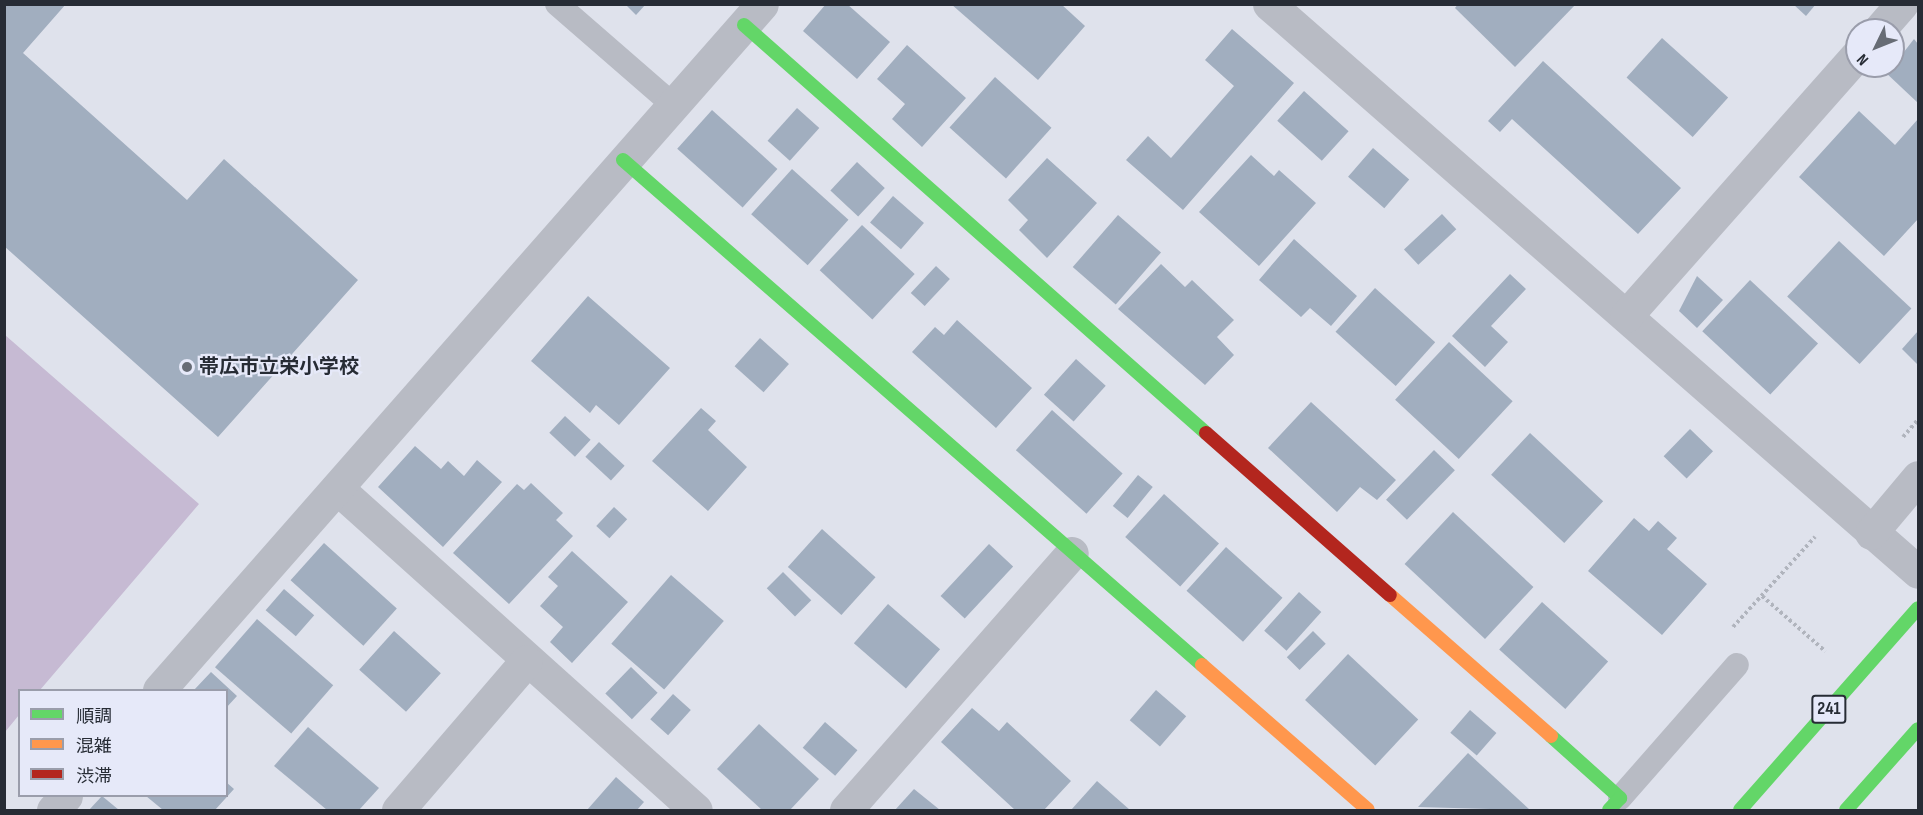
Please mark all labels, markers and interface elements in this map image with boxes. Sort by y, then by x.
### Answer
north arrow [1845,18,1905,78]
text: N [1853,50,1873,69]
place label: 帯広市立栄小学校 [199,355,359,379]
marker: 帯広市立栄小学校 [180,360,194,374]
legend [18,689,228,797]
road number: 241 [1811,694,1847,724]
text: 順調 [76,706,112,727]
text: 混雑 [76,736,112,757]
text: 渋滞 [76,766,112,787]

